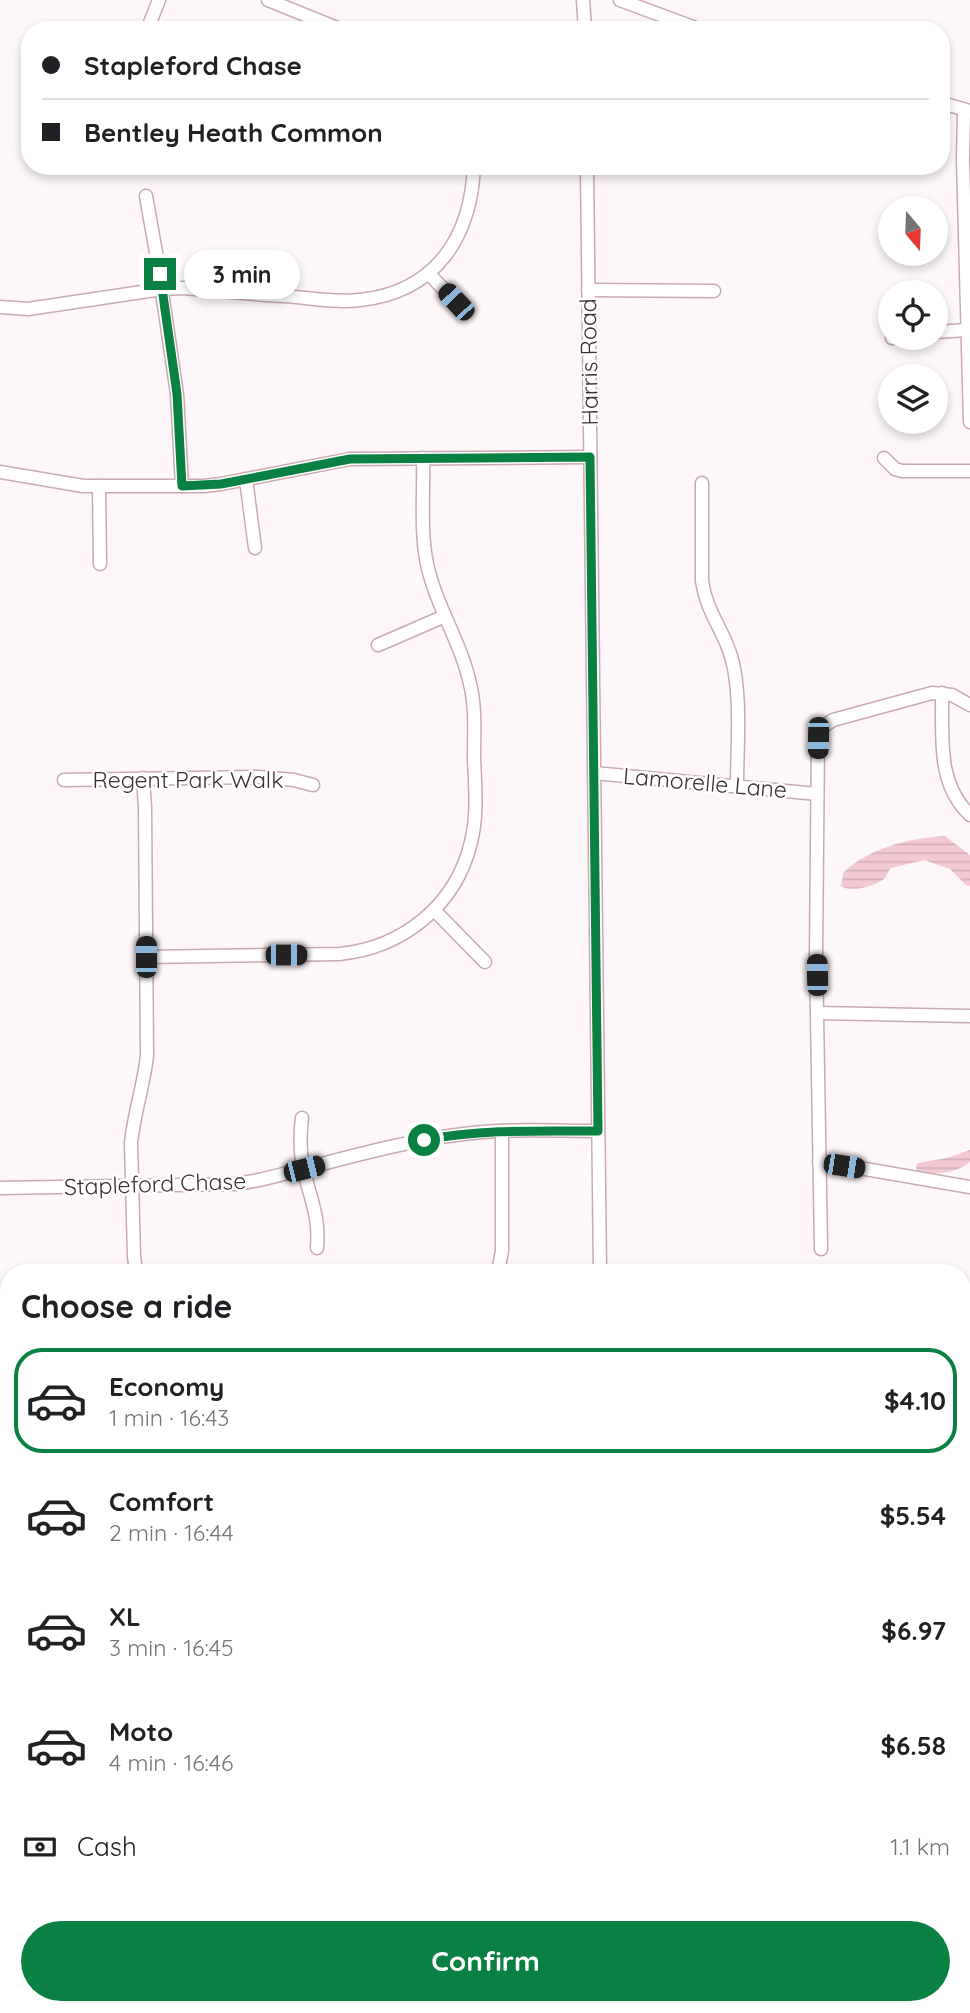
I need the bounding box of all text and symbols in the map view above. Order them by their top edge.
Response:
text: Stapleford Chase [84,49,302,82]
text: Bentley Heath Common [84,116,383,149]
north arrow [878,196,948,266]
map controls [878,196,948,434]
callout: 3 min [184,250,300,298]
route end [144,258,176,290]
text: 3 min [212,260,272,289]
car [434,279,479,325]
button: locate [878,280,948,350]
street label: Harris Road [573,298,604,426]
button: layers [878,364,948,434]
car [808,717,829,759]
street label: Lamorelle Lane [622,761,788,804]
street label: Regent Park Walk [93,765,283,794]
car [136,936,157,978]
car [266,945,308,966]
car [807,954,828,996]
route start [408,1124,440,1156]
car [822,1152,867,1180]
car [282,1154,327,1184]
street label: Stapleford Chase [63,1166,247,1201]
text: Choose a ride [21,1286,233,1326]
icon: car [25,1369,88,1432]
text: Economy [109,1370,224,1403]
text: $4.10 [884,1384,946,1417]
text: 1 min · 16:43 [109,1403,229,1432]
icon: car [25,1484,88,1547]
text: Comfort [109,1485,214,1518]
text: $5.54 [880,1499,946,1532]
text: 2 min · 16:44 [109,1518,234,1547]
icon: car [25,1599,88,1662]
text: XL [109,1600,141,1633]
text: $6.97 [881,1614,946,1647]
text: 3 min · 16:45 [109,1633,234,1662]
icon: car [25,1714,88,1777]
text: Moto [109,1715,173,1748]
text: $6.58 [880,1729,946,1762]
text: 4 min · 16:46 [109,1748,233,1777]
icon: cash [21,1828,59,1866]
text: Cash [77,1830,137,1863]
text: 1.1 km [890,1832,950,1861]
button: Confirm [21,1921,950,2001]

